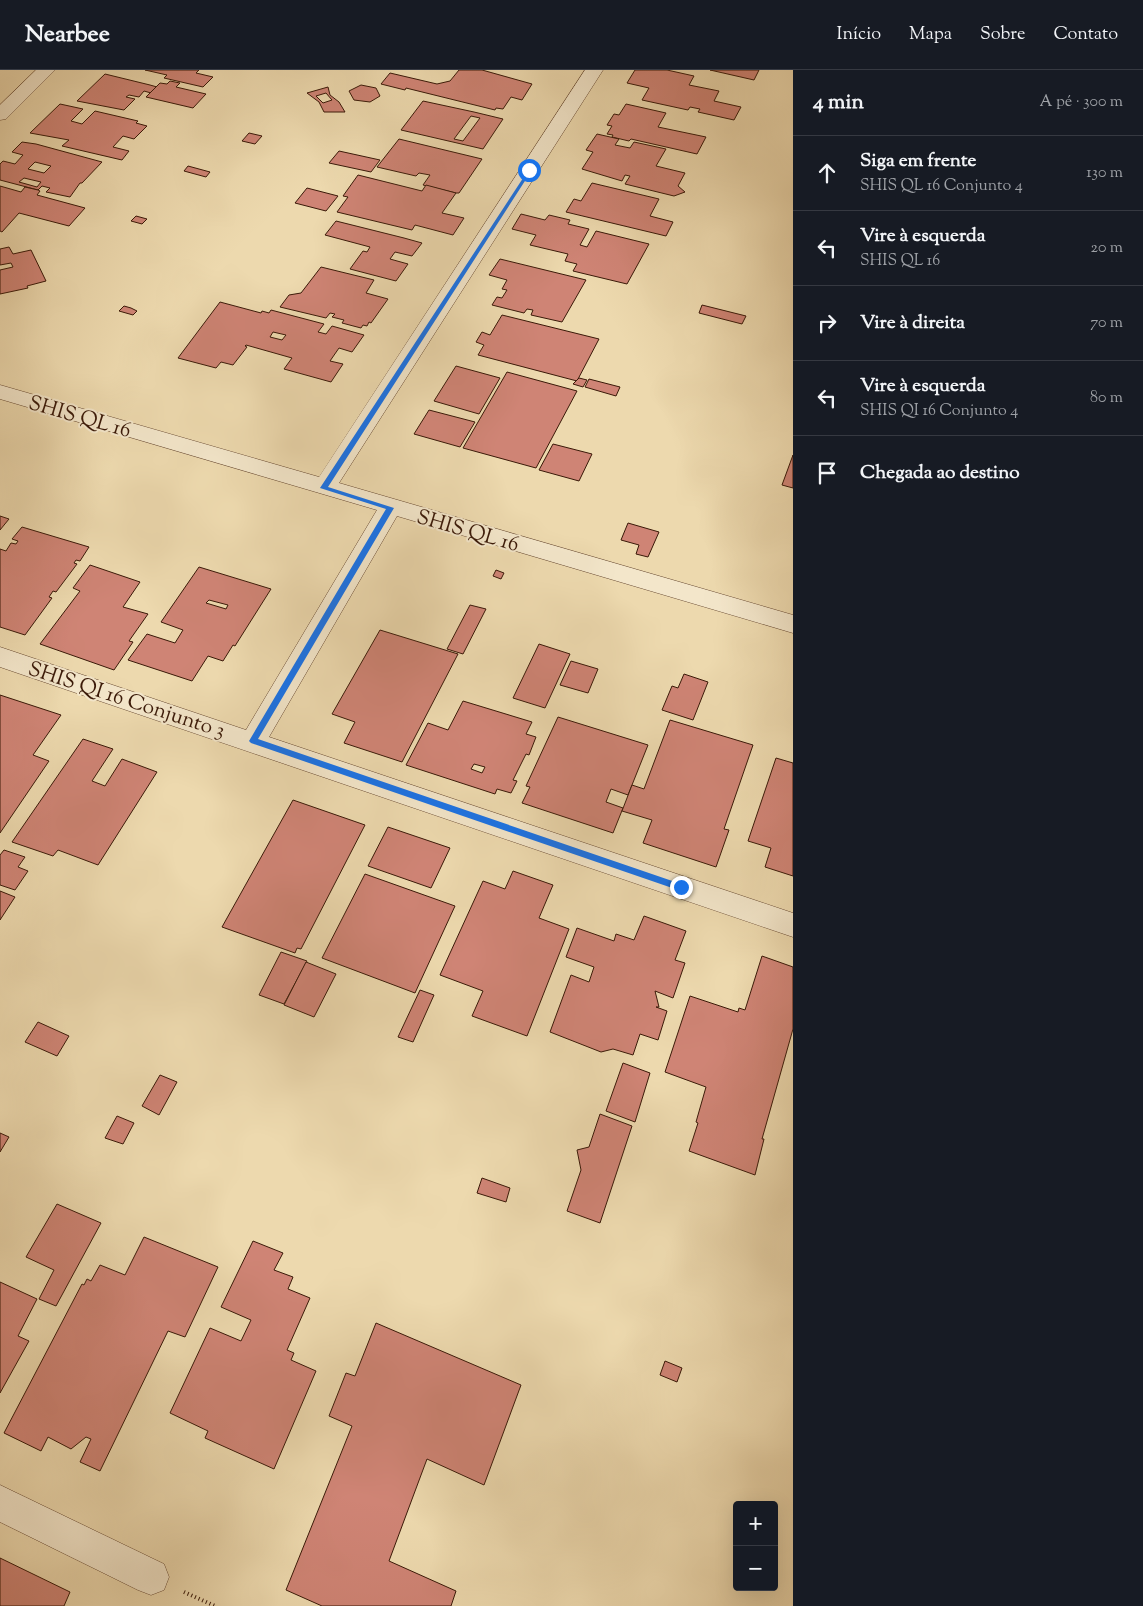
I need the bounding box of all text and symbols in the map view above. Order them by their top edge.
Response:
text: Nearbee [25,18,110,52]
text: Início [836,22,881,48]
text: Mapa [909,22,952,48]
text: Sobre [980,22,1025,48]
text: Contato [1053,22,1118,48]
text: 4 min [813,88,864,118]
text: A pé · 300 m [1040,91,1123,114]
text: Siga em frente [860,148,976,175]
route start [518,159,541,182]
icon: ahead [813,159,841,187]
text: 130 m [1086,162,1123,185]
text: SHIS QL 16 Conjunto 4 [860,175,1023,198]
text: Vire à esquerda [860,223,986,250]
icon: left [813,234,841,262]
text: 20 m [1090,237,1123,260]
text: SHIS QL 16 [860,250,940,273]
icon: right [813,309,841,337]
text: Vire à direita [860,310,965,337]
text: 70 m [1090,312,1123,335]
text: Vire à esquerda [860,373,986,400]
icon: left [813,384,841,412]
text: 80 m [1090,387,1123,410]
street label: SHIS QL 16 [25,389,134,447]
text: SHIS QI 16 Conjunto 4 [860,400,1018,423]
icon: arrive [813,459,841,487]
text: Chegada ao destino [860,460,1020,487]
street label: SHIS QL 16 [413,503,522,561]
street label: SHIS QI 16 Conjunto 3 [24,655,229,747]
route end [670,876,693,899]
map controls [733,1501,778,1591]
button: + [733,1501,778,1546]
button: − [733,1546,778,1591]

